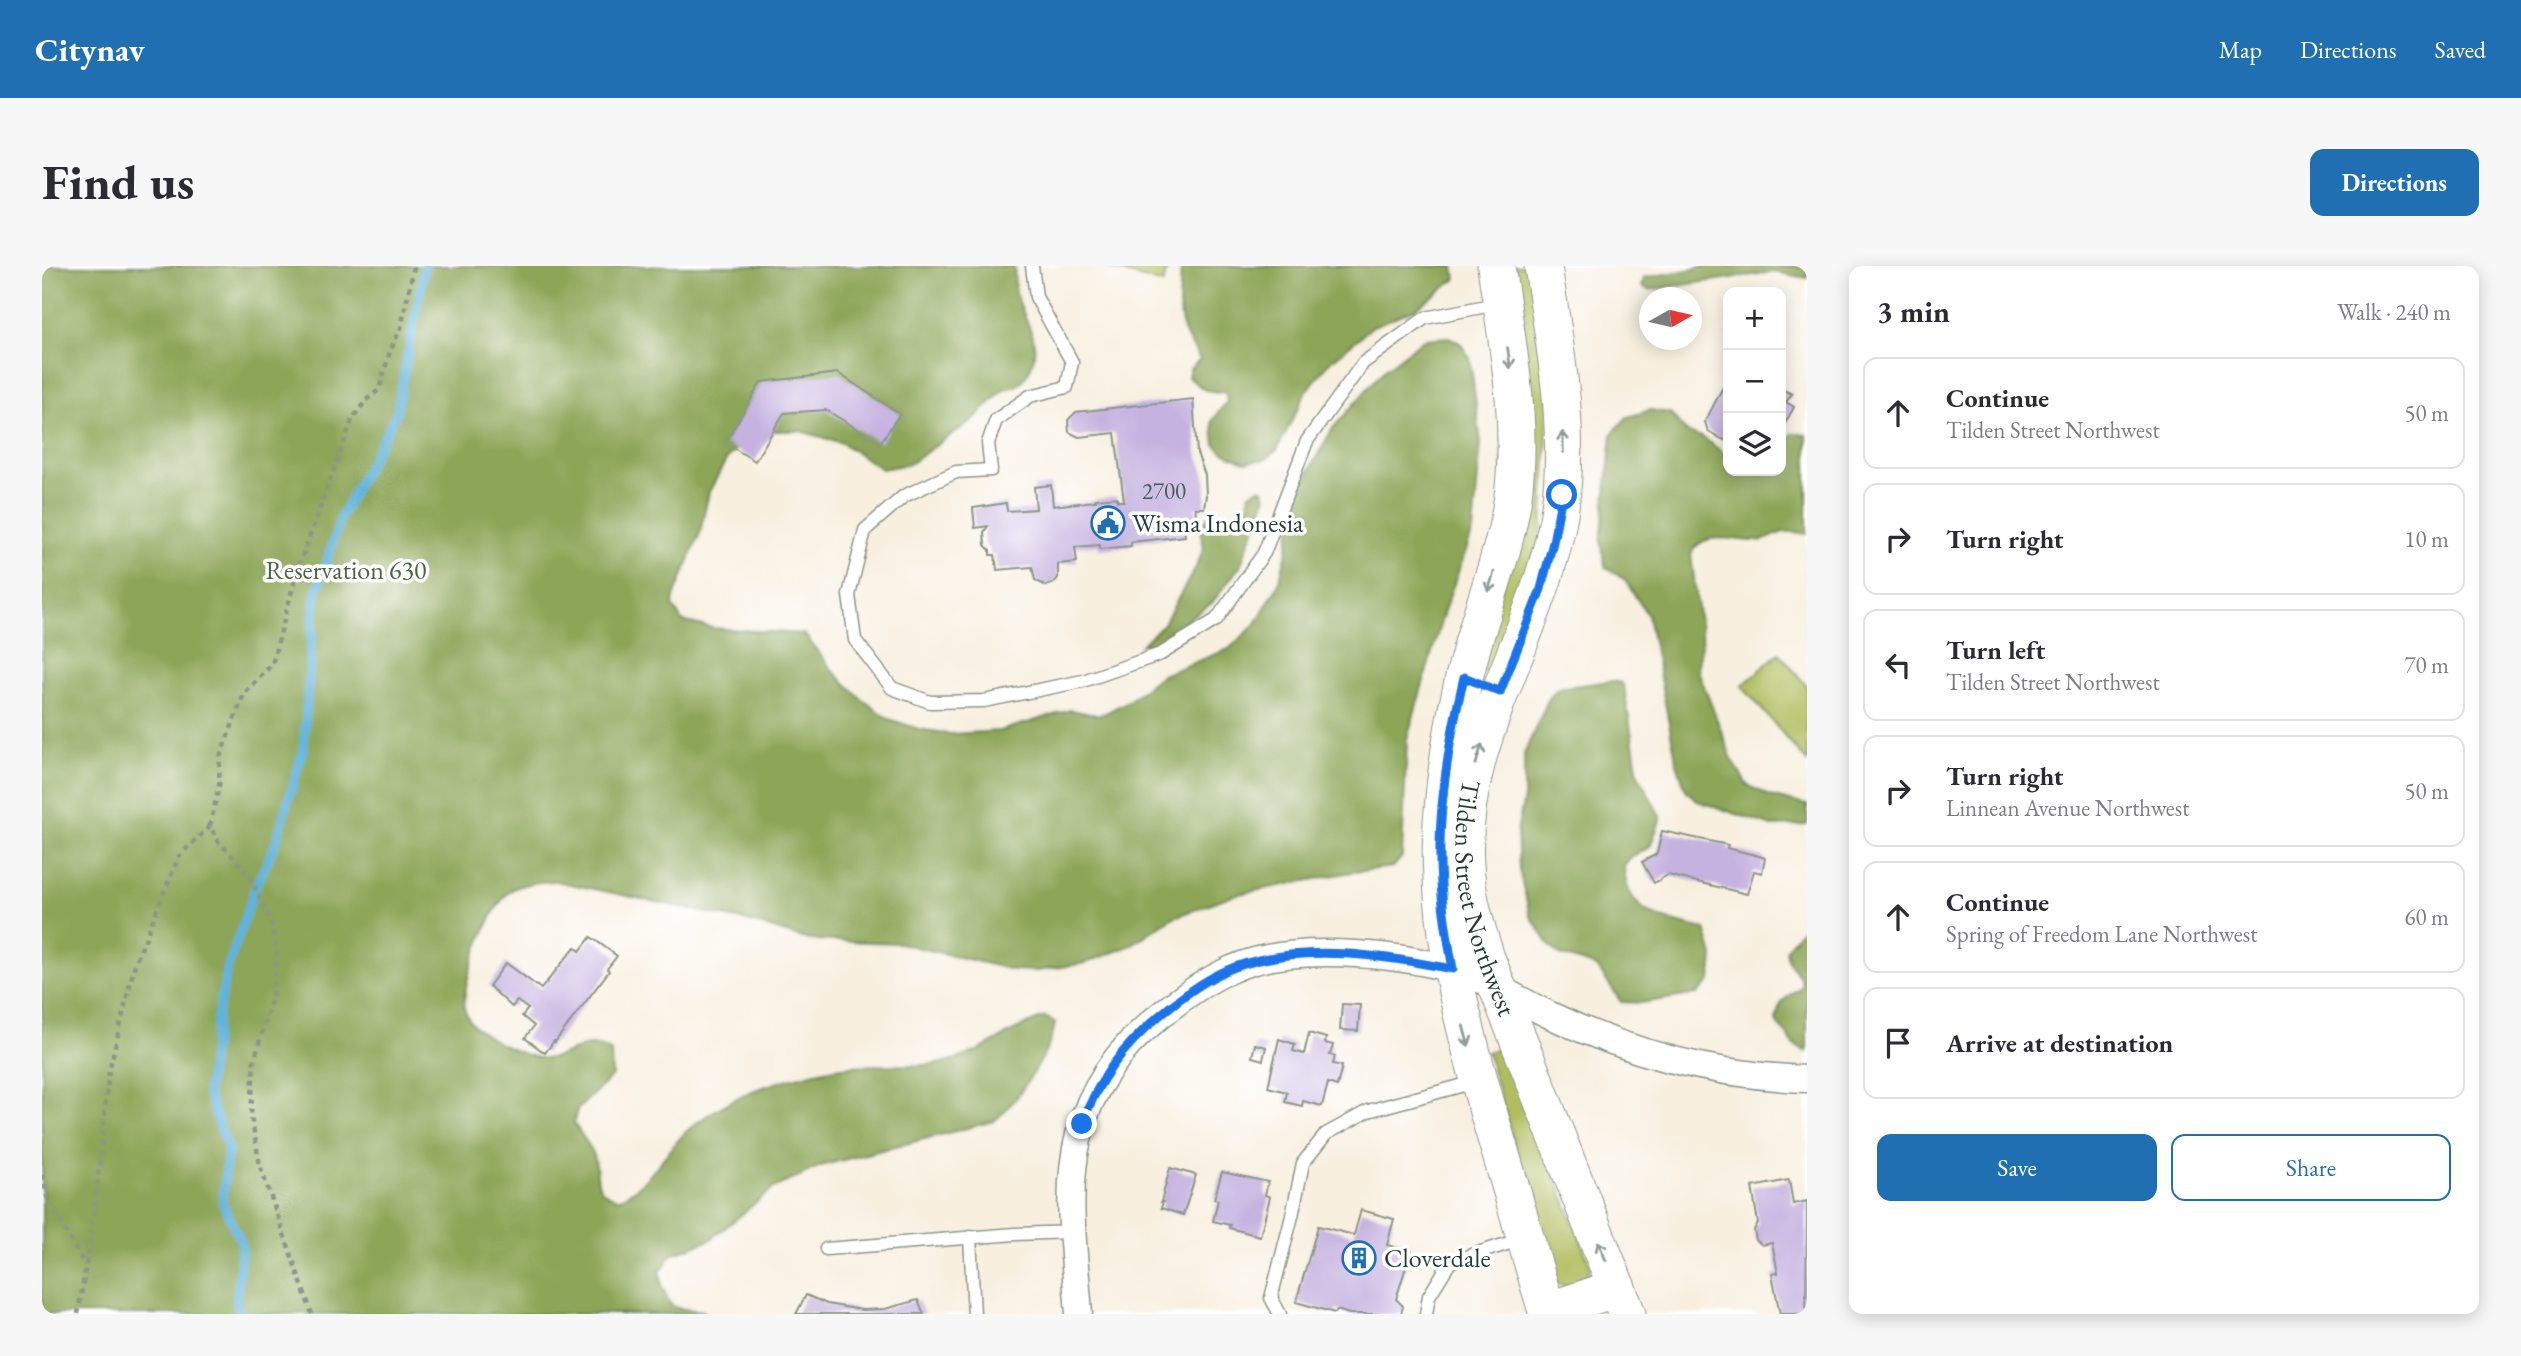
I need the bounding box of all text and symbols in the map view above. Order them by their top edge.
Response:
text: Citynav [35,28,145,71]
text: Map [2219,34,2262,65]
text: Directions [2300,34,2397,65]
text: Saved [2435,34,2486,65]
button: Directions [2310,149,2479,216]
text: Find us [42,150,194,214]
north arrow [1639,287,1702,350]
map controls [1723,287,1786,476]
button: + [1723,287,1786,350]
text: 3 min [1877,292,1950,331]
text: Walk · 240 m [2337,297,2451,327]
one-way arrow [1502,346,1515,369]
button: − [1723,350,1786,413]
text: Continue [1946,381,2049,415]
icon: ahead [1879,394,1917,432]
text: 50 m [2404,398,2449,428]
button: layers [1723,413,1786,476]
text: Tilden Street Northwest [1946,415,2160,445]
one-way arrow [1556,431,1570,454]
house number: 2700 [1142,476,1186,506]
route start [1546,479,1577,510]
public building icon: Wisma Indonesia [1089,504,1127,542]
place label: Wisma Indonesia [1132,506,1304,540]
icon: right [1879,520,1917,558]
text: Turn right [1946,522,2064,556]
text: 10 m [2404,524,2449,554]
park label: Reservation 630 [265,553,427,587]
one-way arrow [1484,571,1497,593]
text: Turn left [1946,633,2045,667]
icon: left [1879,646,1917,684]
text: 70 m [2404,650,2449,680]
text: Tilden Street Northwest [1946,667,2160,697]
one-way arrow [1473,743,1486,765]
text: Turn right [1946,759,2064,793]
icon: right [1879,772,1917,810]
text: 50 m [2404,776,2449,806]
street label: Tilden Street Northwest [1447,777,1524,1021]
text: Linnean Avenue Northwest [1946,793,2189,823]
text: Continue [1946,885,2049,919]
icon: ahead [1879,898,1917,936]
text: 60 m [2404,902,2449,932]
text: Spring of Freedom Lane Northwest [1946,919,2257,949]
one-way arrow [1460,1024,1473,1047]
icon: arrive [1879,1024,1917,1062]
text: Arrive at destination [1946,1026,2173,1060]
route end [1066,1108,1097,1139]
button: Save [1877,1134,2157,1201]
button: Share [2171,1134,2451,1201]
building icon: Cloverdale [1340,1239,1378,1277]
one-way arrow [1594,1240,1607,1262]
place label: Cloverdale [1384,1241,1491,1275]

